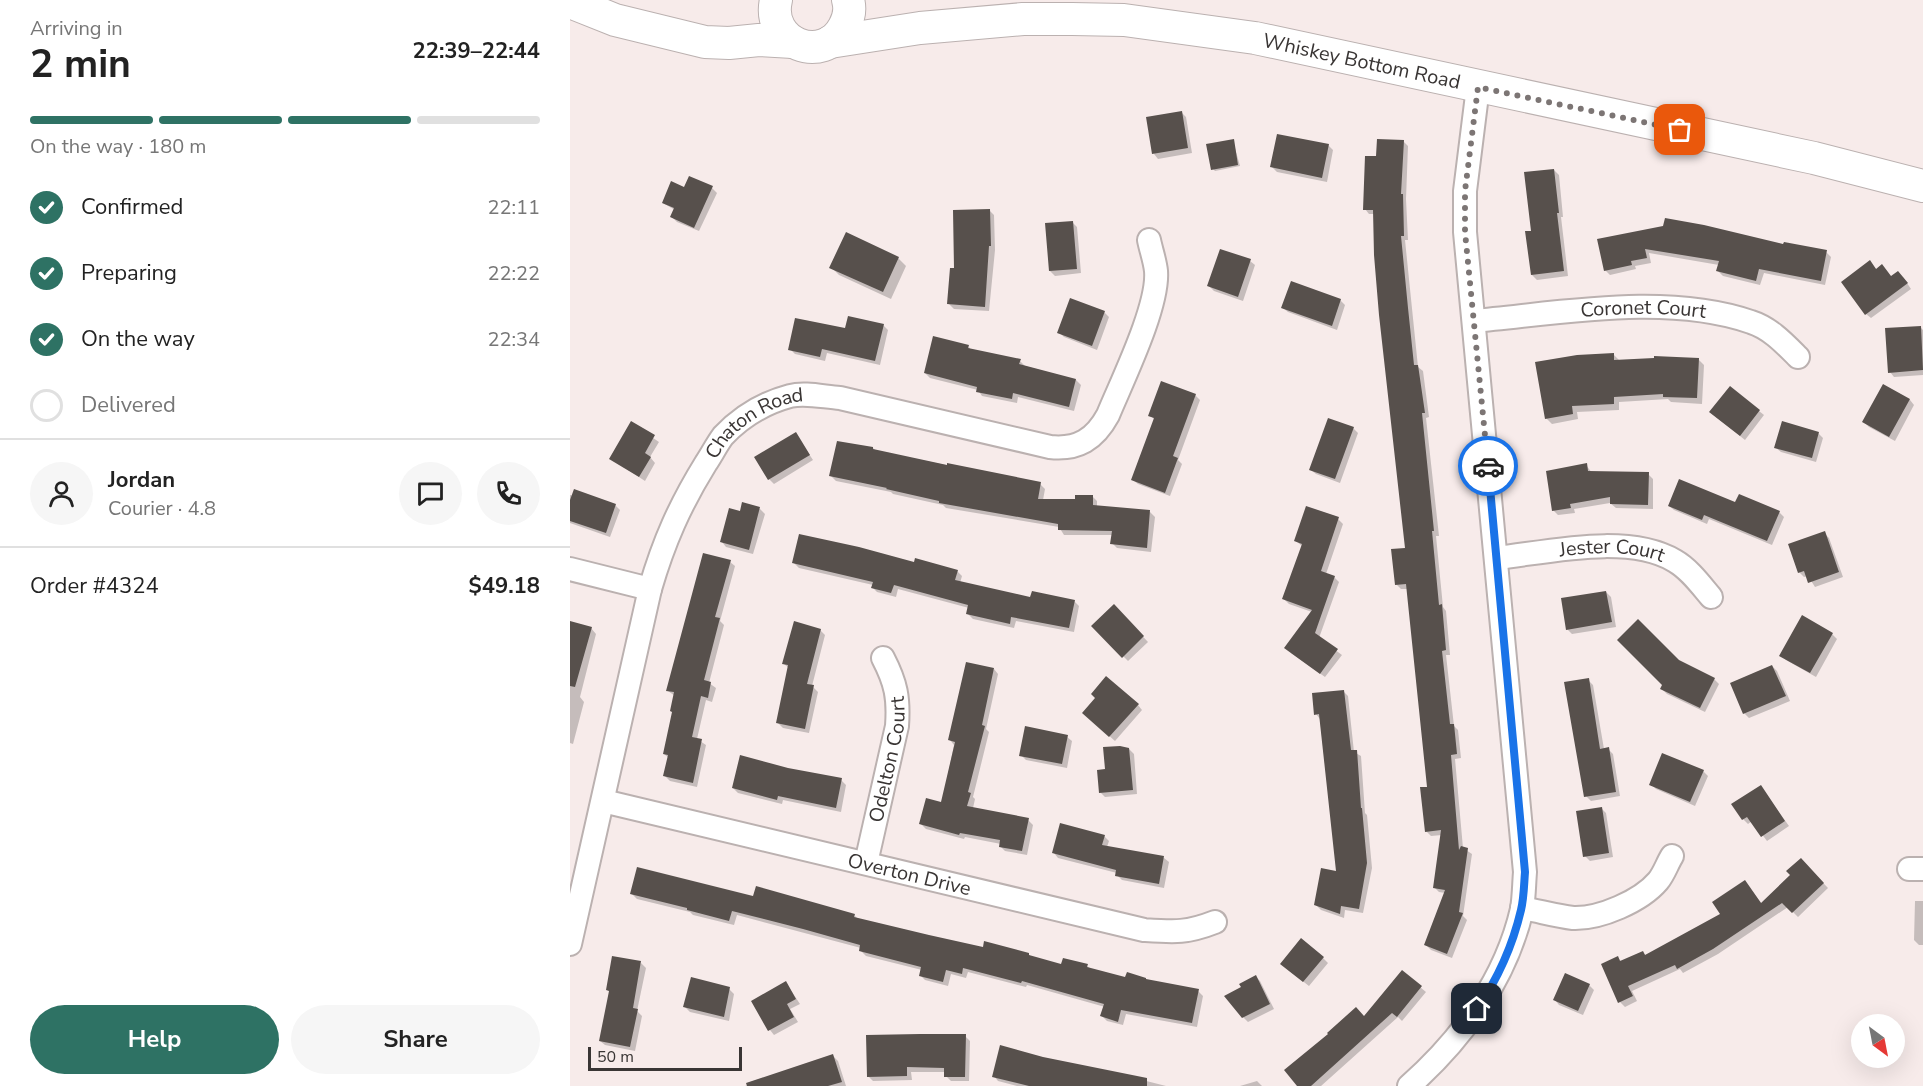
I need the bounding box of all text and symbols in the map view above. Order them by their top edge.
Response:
text: Arriving in [30,15,123,42]
street label: Whiskey Bottom Road [1260,27,1463,96]
text: 22:39–22:44 [412,36,540,66]
text: 2 min [30,38,131,91]
pin [1654,104,1705,155]
icon: bag [1663,113,1696,146]
text: On the way · 180 m [30,133,206,160]
icon: check [30,191,63,224]
text: Confirmed [81,192,183,222]
text: 22:11 [487,194,540,221]
icon: check [30,257,63,290]
text: Preparing [81,258,177,288]
text: 22:22 [487,260,540,287]
street label: Coronet Court [1579,294,1709,325]
icon: check [30,323,63,356]
text: On the way [81,324,195,354]
text: 22:34 [487,326,540,353]
street label: Chaton Road [699,381,804,464]
text: Delivered [81,390,176,420]
courier [1458,436,1518,496]
icon: car [1472,450,1505,483]
button: person [30,462,93,525]
button: chat [399,462,462,525]
button: phone [477,462,540,525]
text: Jordan [108,465,175,495]
text: Courier · 4.8 [108,495,216,522]
street label: Jester Court [1557,533,1670,569]
text: Order #4324 [30,571,159,601]
text: $49.18 [469,571,540,601]
street label: Odelton Court [863,694,912,825]
street label: Overton Drive [845,847,974,902]
pin [1451,983,1502,1034]
icon: home [1460,992,1493,1025]
button: Help [30,1005,279,1074]
button: Share [291,1005,540,1074]
north arrow [1851,1014,1905,1068]
map controls [1851,1014,1905,1068]
scale bar [588,1044,742,1072]
text: 50 m [597,1046,634,1068]

